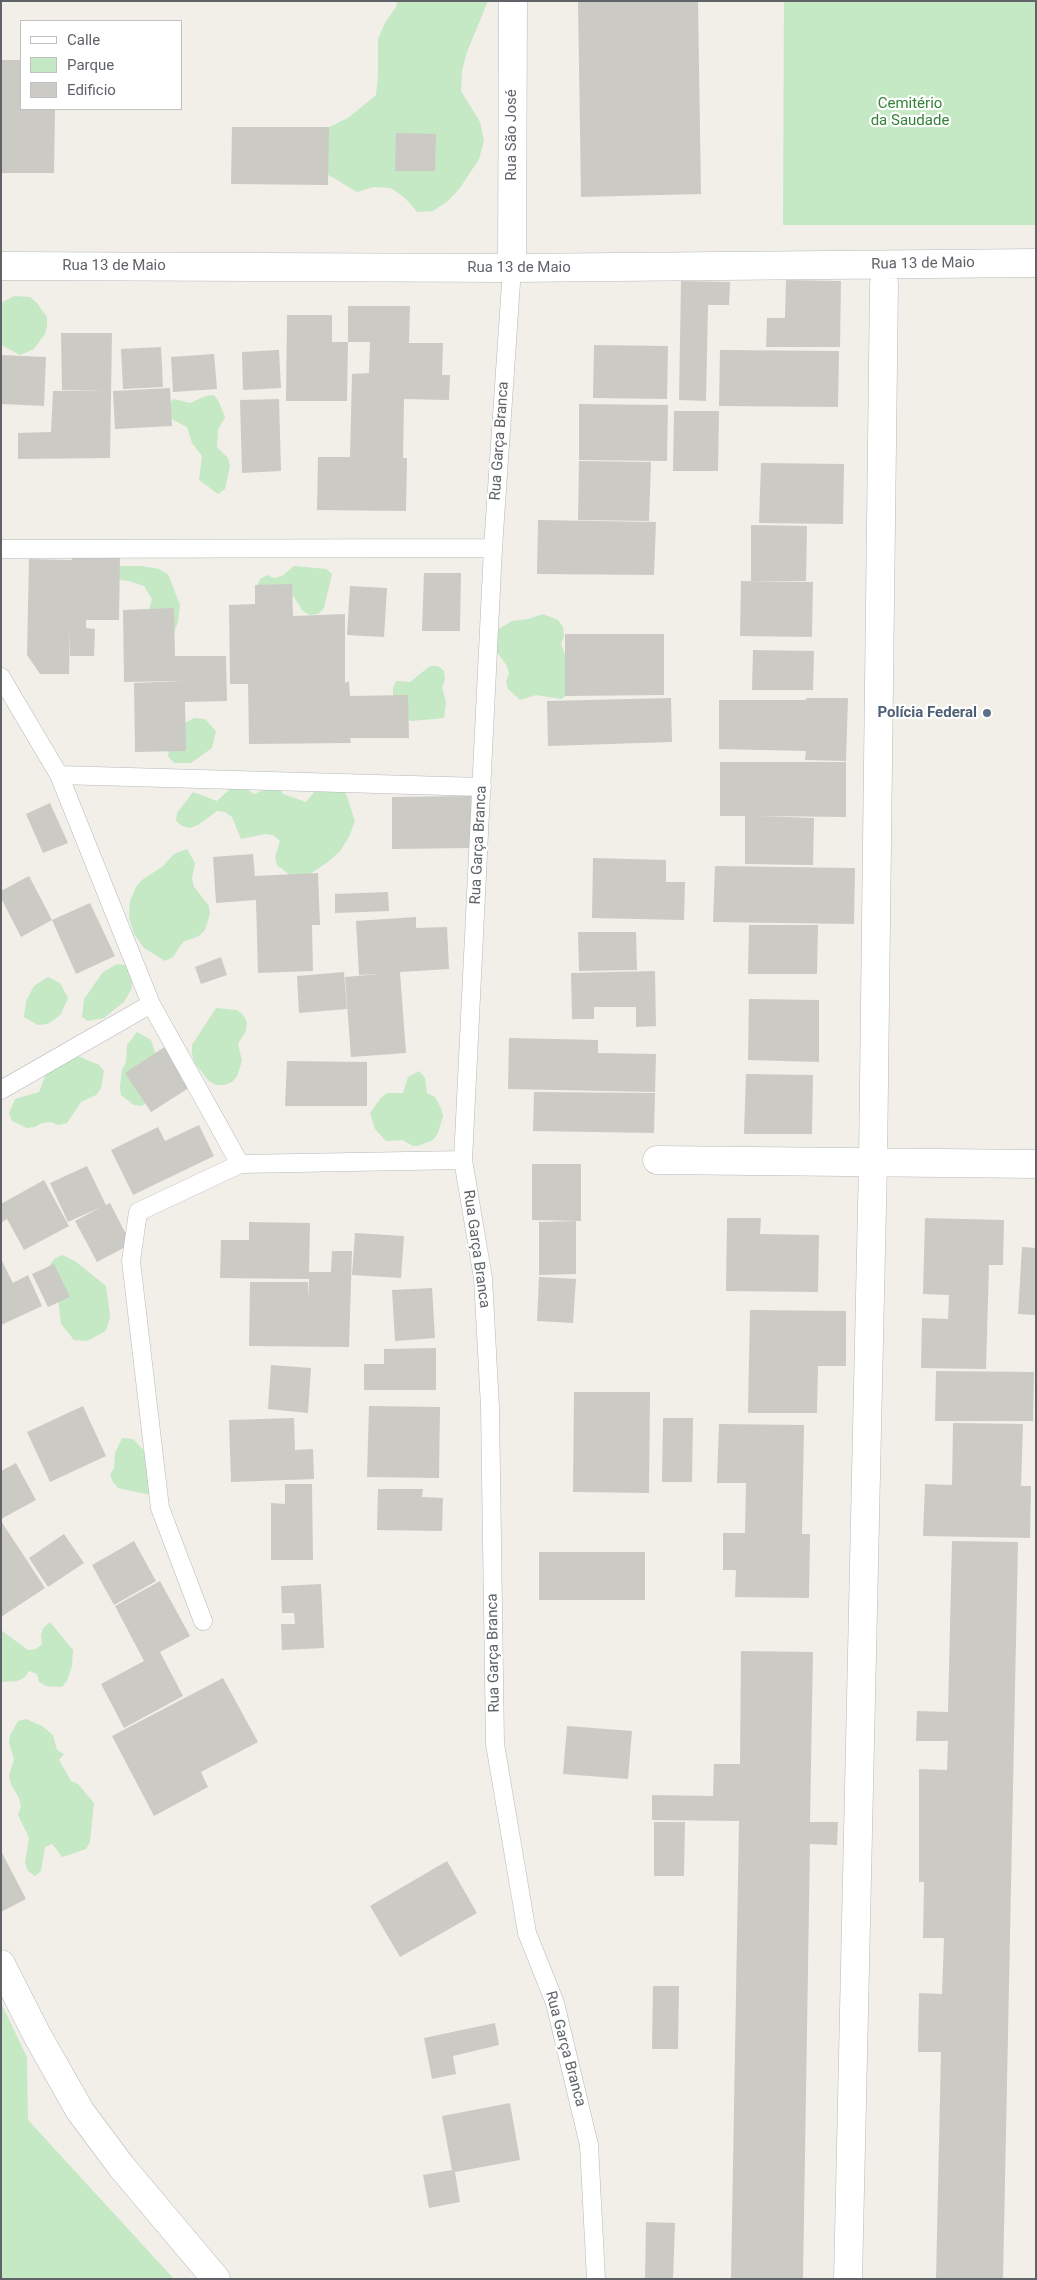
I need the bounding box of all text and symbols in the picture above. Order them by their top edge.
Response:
legend [20,20,182,110]
text: Calle [67,31,100,49]
text: Parque [67,56,114,74]
text: Edificio [67,81,116,99]
street label: Rua São José [503,89,521,181]
park label: Cemitério da Saudade [871,95,949,130]
street label: Rua 13 de Maio [871,254,975,274]
street label: Rua 13 de Maio [62,257,166,275]
street label: Rua 13 de Maio [467,259,571,277]
street label: Rua Garça Branca [487,381,513,501]
place label: Polícia Federal [877,704,977,722]
marker: Polícia Federal [981,707,993,719]
street label: Rua Garça Branca [467,785,491,905]
street label: Rua Garça Branca [459,1189,493,1309]
street label: Rua Garça Branca [484,1593,504,1713]
street label: Rua Garça Branca [541,1989,589,2109]

